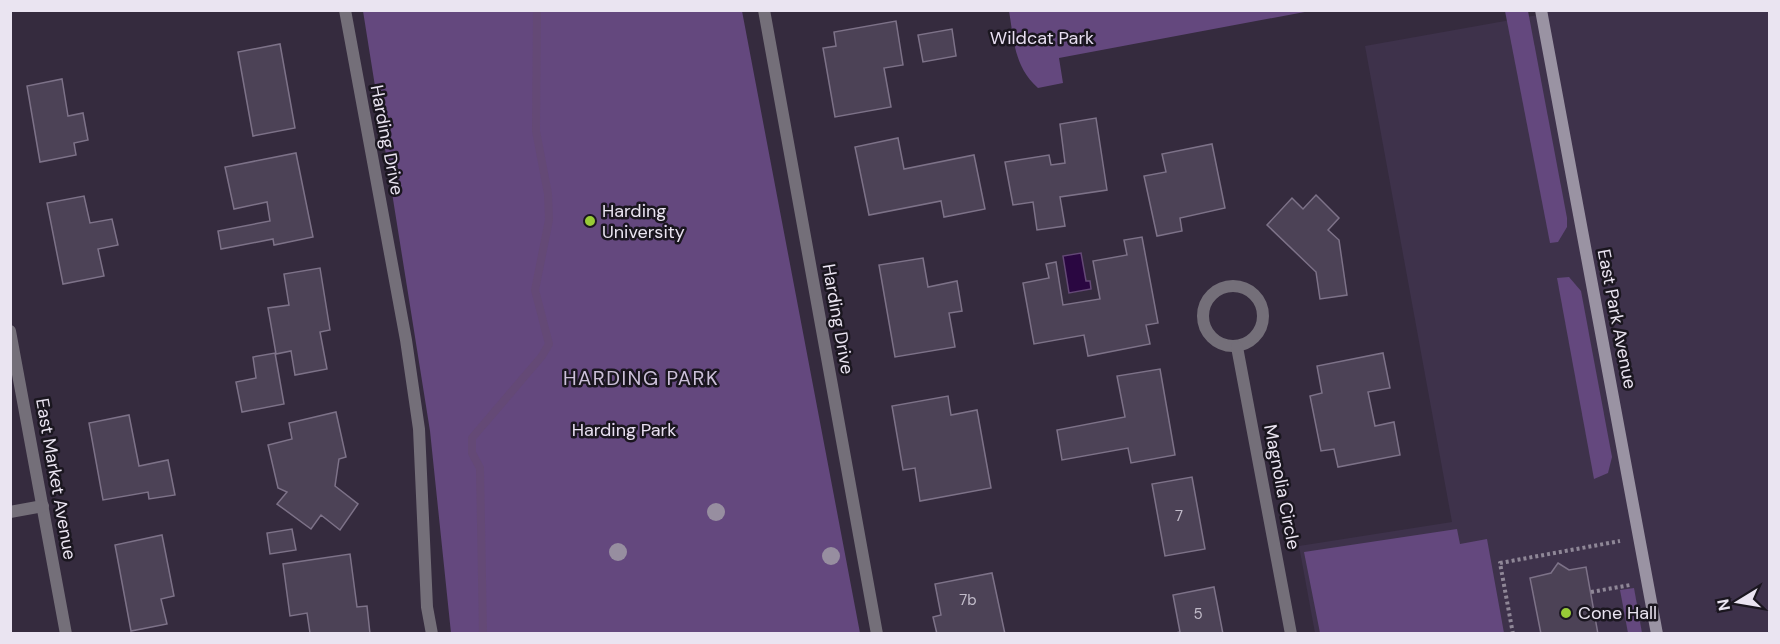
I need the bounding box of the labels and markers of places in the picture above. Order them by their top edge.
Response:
place label: Harding University [602,199,685,244]
marker: Harding University [583,214,597,228]
place label: Cone Hall [1578,601,1657,625]
marker: Cone Hall [1559,606,1573,620]

